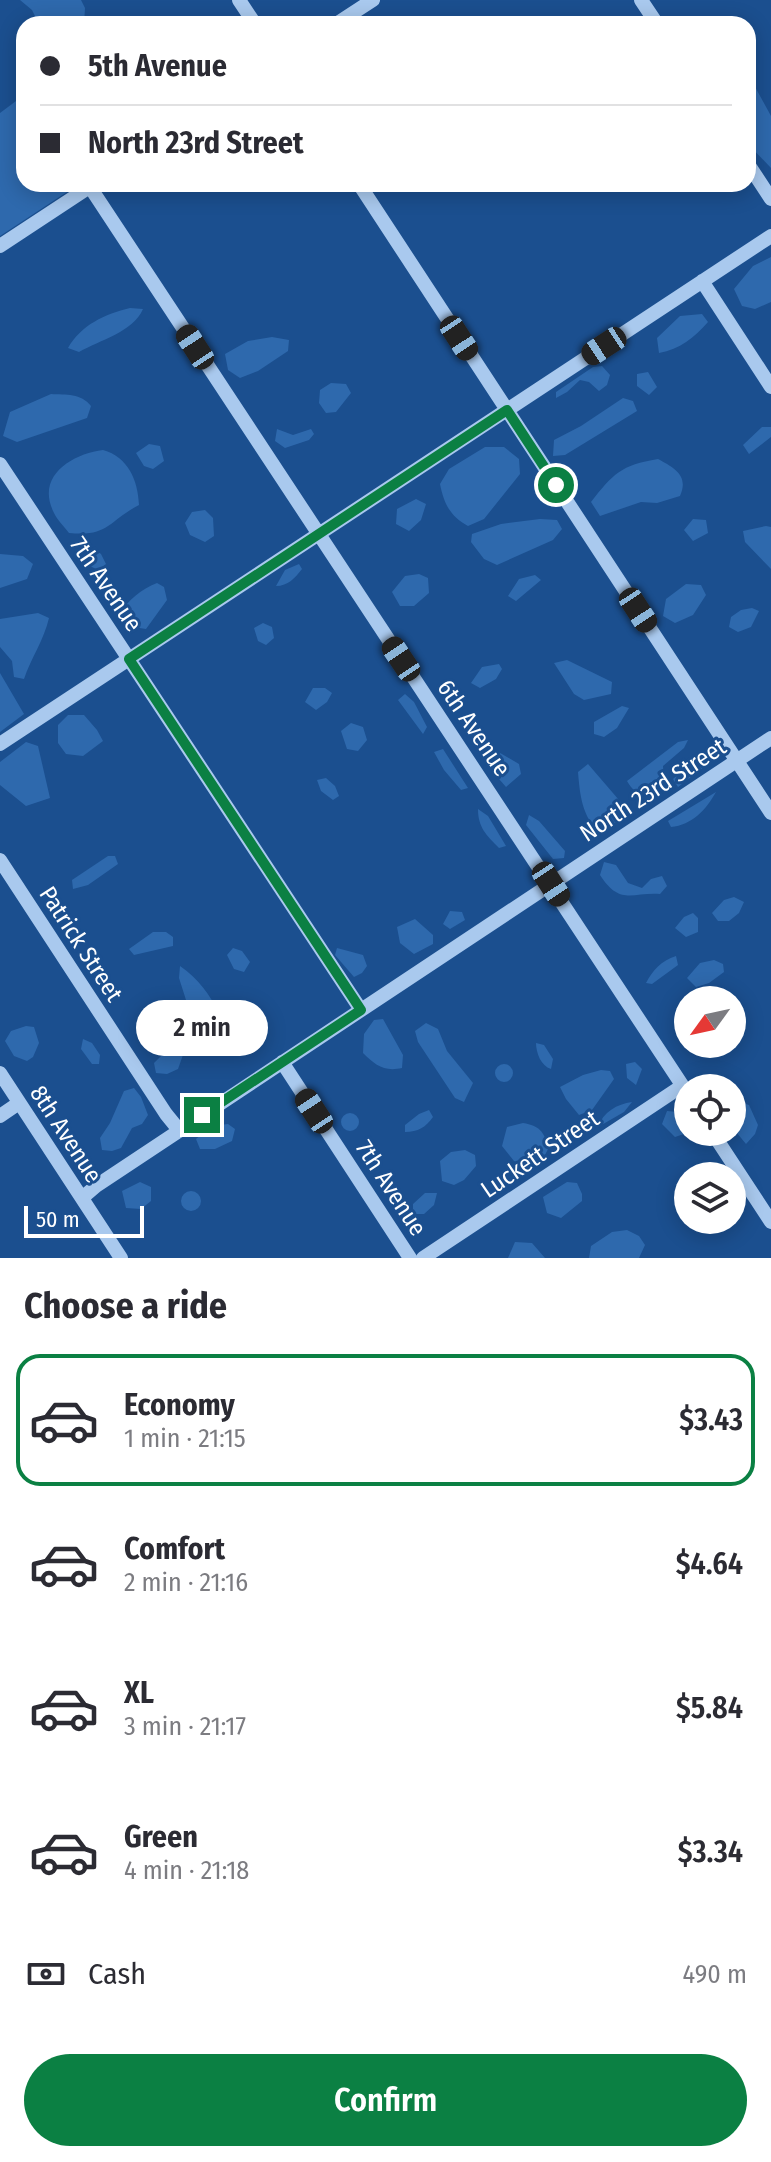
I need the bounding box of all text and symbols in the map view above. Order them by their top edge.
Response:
text: 5th Avenue [88,48,227,84]
text: North 23rd Street [88,125,304,161]
car [436,311,482,365]
car [172,320,218,374]
car [577,323,631,369]
route start [538,467,574,503]
street label: 7th Avenue [64,531,148,637]
car [615,583,661,637]
car [378,632,424,686]
street label: 6th Avenue [432,675,516,781]
street label: North 23rd Street [575,732,731,848]
car [528,857,574,911]
street label: Patrick Street [33,881,129,1007]
north arrow [674,986,746,1058]
map controls [674,986,746,1234]
callout: 2 min [136,999,268,1055]
text: 2 min [173,1012,231,1043]
button: locate [674,1074,746,1146]
street label: 8th Avenue [24,1080,108,1188]
car [291,1084,337,1138]
route end [184,1097,220,1133]
street label: Luckett Street [476,1104,604,1204]
street label: 7th Avenue [350,1135,432,1241]
button: layers [674,1162,746,1234]
scale bar [24,1202,144,1238]
text: 50 m [36,1206,80,1233]
text: Choose a ride [24,1284,227,1328]
icon: car [28,1384,100,1456]
text: Economy [124,1387,235,1423]
text: $3.43 [679,1402,743,1438]
text: 1 min · 21:15 [124,1423,246,1454]
icon: car [28,1528,100,1600]
text: Comfort [124,1531,225,1567]
text: $4.64 [676,1546,743,1582]
text: 2 min · 21:16 [124,1567,248,1598]
icon: car [28,1672,100,1744]
text: XL [124,1675,154,1711]
text: $5.84 [676,1690,743,1726]
text: 3 min · 21:17 [124,1711,246,1742]
icon: car [28,1816,100,1888]
text: Green [124,1819,198,1855]
text: $3.34 [678,1834,743,1870]
text: 4 min · 21:18 [124,1855,249,1886]
icon: cash [24,1952,68,1996]
text: Cash [88,1956,146,1992]
text: 490 m [683,1959,747,1990]
button: Confirm [24,2054,747,2146]

